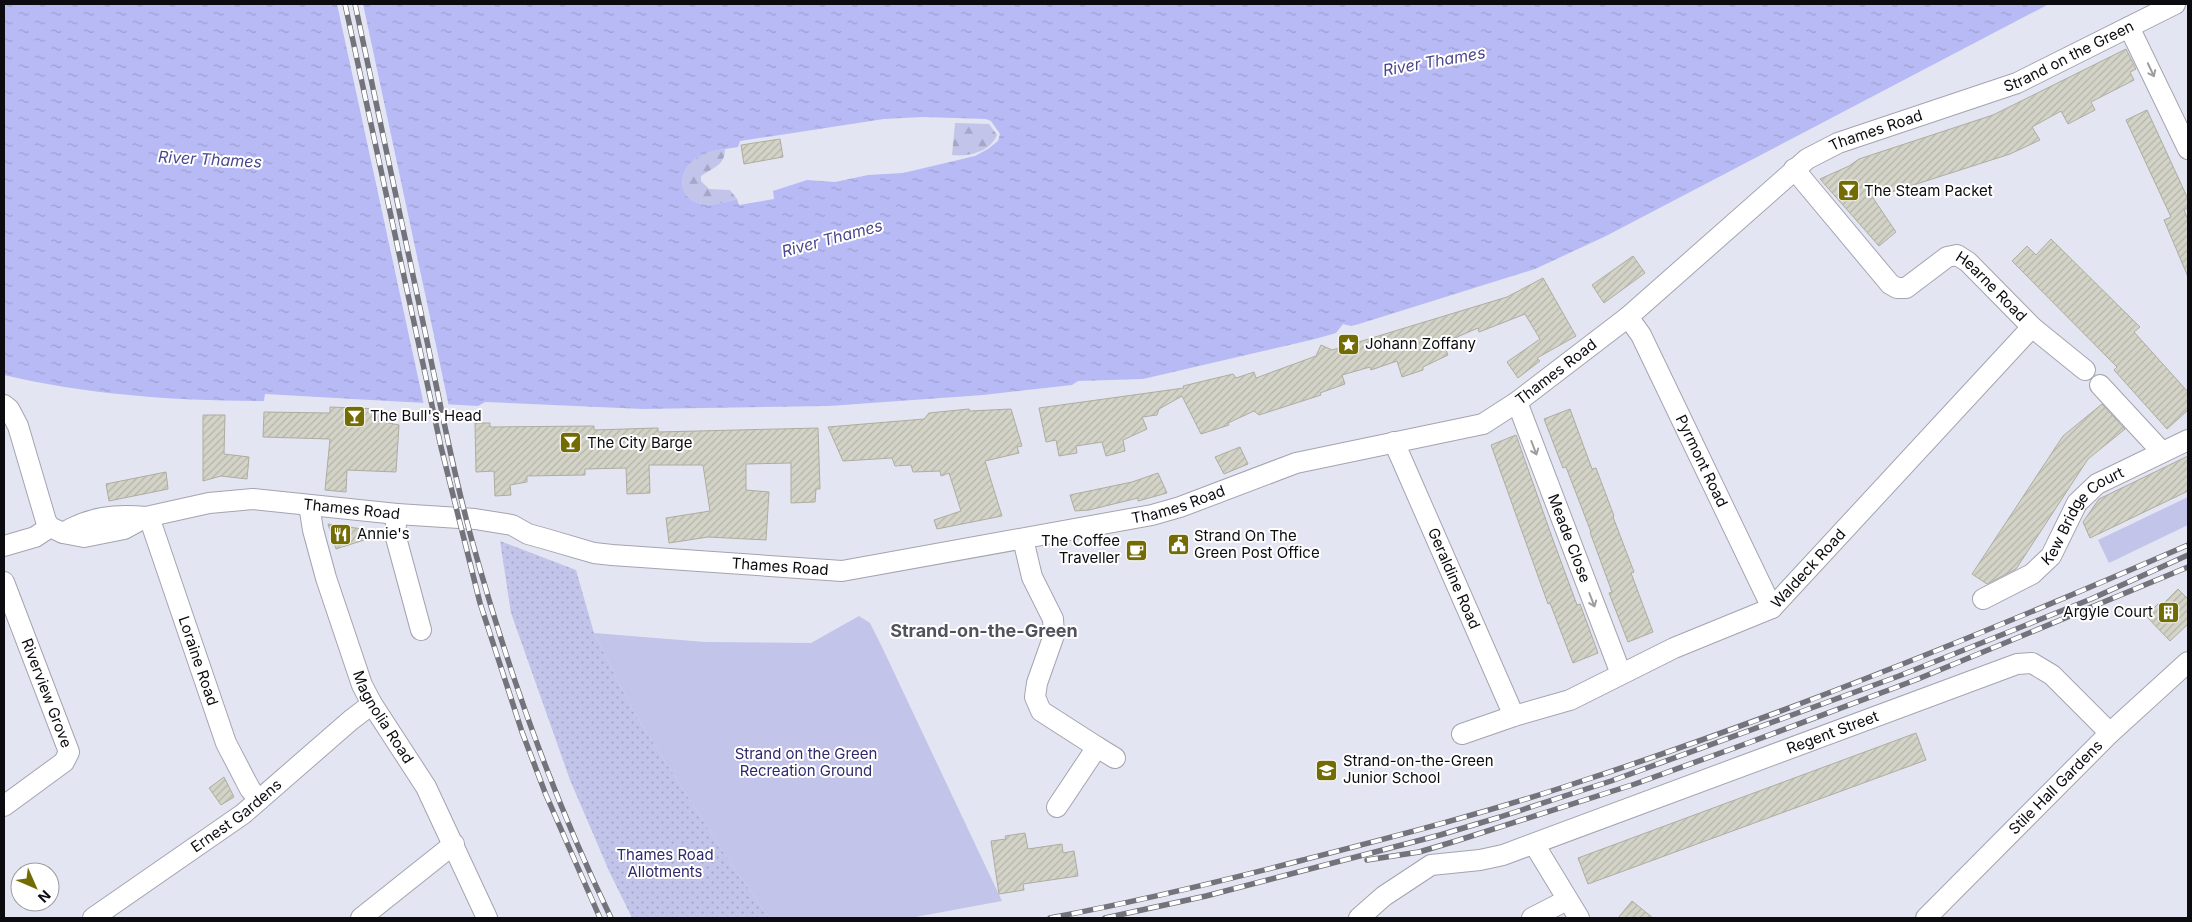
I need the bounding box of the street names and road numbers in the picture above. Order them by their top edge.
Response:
street label: Strand on the Green [2001,16,2137,96]
street label: Thames Road [1826,105,1925,155]
street label: Hearne Road [1952,247,2031,325]
street label: Thames Road [1511,335,1600,409]
street label: Pyrmont Road [1672,412,1732,510]
street label: Kew Bridge Court [2037,463,2127,569]
street label: Thames Road [1130,481,1228,528]
street label: Meade Close [1544,491,1595,585]
street label: Thames Road [302,494,401,523]
street label: Geraldine Road [1424,525,1485,632]
street label: Waldeck Road [1767,525,1849,612]
street label: Thames Road [731,553,829,579]
street label: Loraine Road [174,614,223,708]
street label: Riverview Grove [17,636,76,750]
street label: Magnolia Road [349,668,418,767]
street label: Regent Street [1784,706,1881,758]
street label: Stile Hall Gardens [2004,736,2107,838]
street label: Ernest Gardens [187,775,285,856]

